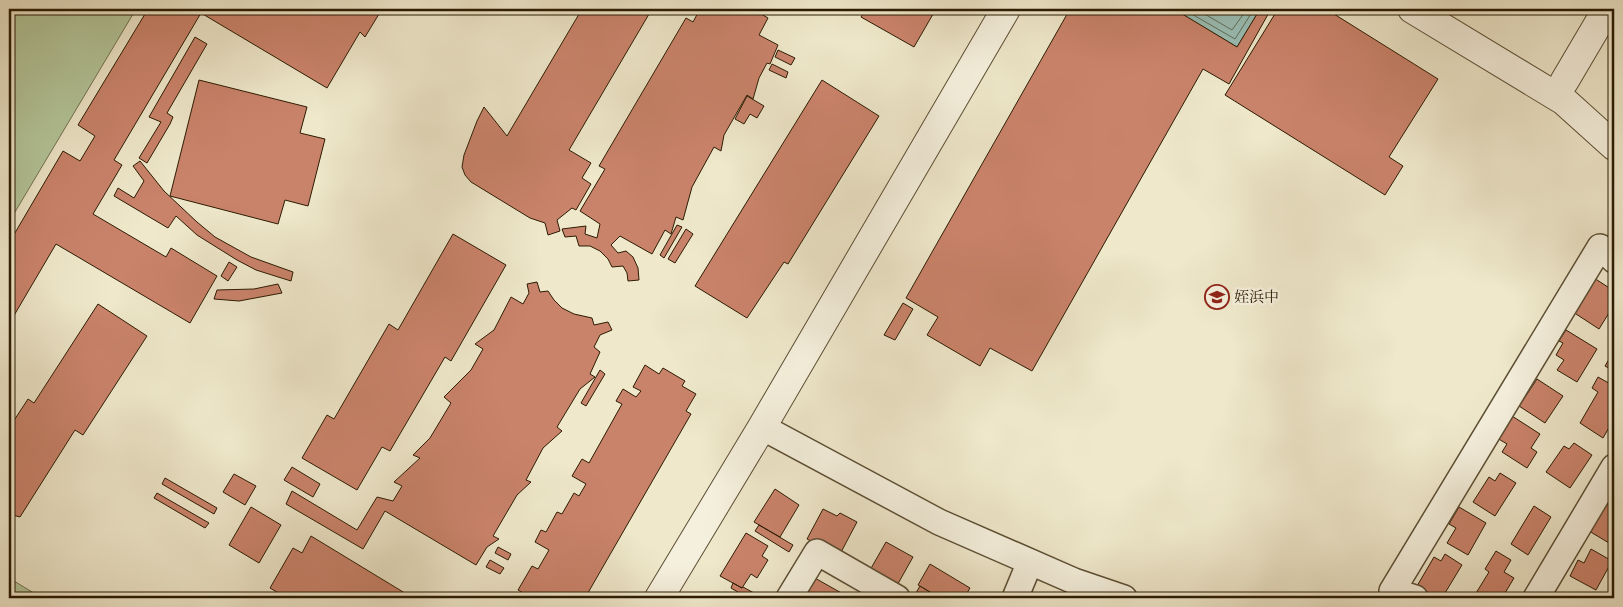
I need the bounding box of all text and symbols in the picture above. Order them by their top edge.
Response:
school or university icon: 姪浜中 [1204,284,1230,310]
place label: 姪浜中 [1234,288,1279,307]

